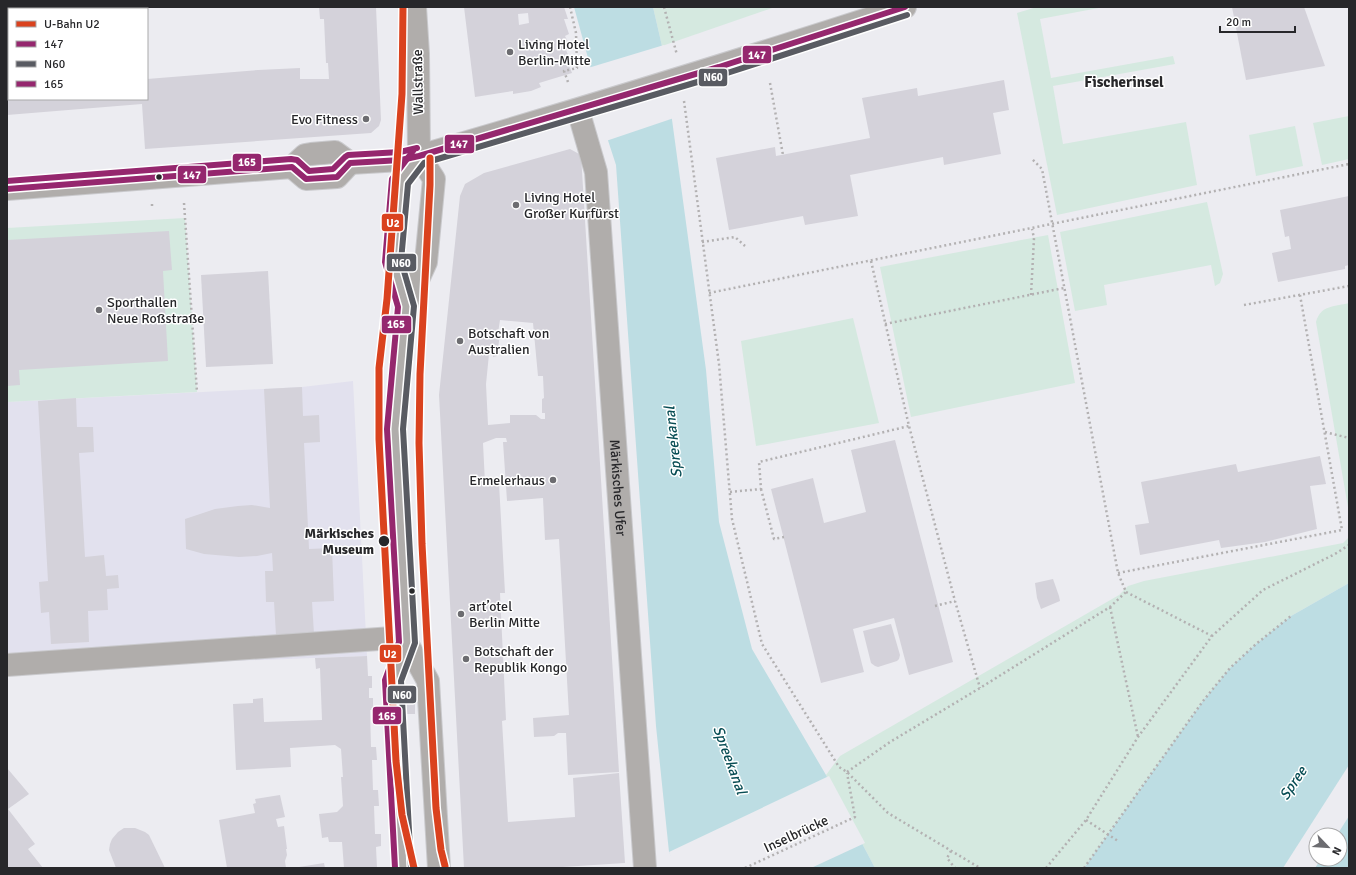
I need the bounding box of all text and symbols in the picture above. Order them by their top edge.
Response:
legend [8,8,148,100]
scale bar [1220,8,1295,34]
text: 20 m [1226,15,1251,30]
text: U-Bahn U2 [44,17,100,32]
place label: Living Hotel Berlin-Mitte [518,36,591,69]
text: 147 [44,37,63,52]
line badge: 147 [742,45,772,64]
marker: Living Hotel Berlin-Mitte [505,47,515,57]
street label: Wallstraße [409,49,427,115]
text: 147 [748,49,766,62]
text: N60 [44,57,65,72]
line badge: N60 [698,68,728,87]
text: N60 [703,71,723,84]
district label: Fischerinsel [1084,73,1164,91]
text: 165 [44,77,63,92]
place label: Evo Fitness [291,111,358,128]
marker: Evo Fitness [361,114,371,124]
line badge: 147 [444,134,475,154]
text: 147 [450,138,468,151]
line badge: 165 [232,153,262,172]
text: 165 [238,156,256,169]
line badge: 147 [177,165,207,184]
text: 147 [183,169,201,182]
unlabelled marker [154,172,164,182]
place label: Living Hotel Großer Kurfürst [524,189,619,222]
marker: Living Hotel Großer Kurfürst [511,200,521,210]
line badge: U2 [381,213,404,232]
text: U2 [386,217,400,230]
line badge: N60 [386,253,417,272]
text: N60 [391,257,411,270]
place label: Sporthallen Neue Roßstraße [107,294,204,327]
marker: Sporthallen Neue Roßstraße [94,305,104,315]
line badge: 165 [381,315,412,334]
text: 165 [387,318,405,331]
place label: Botschaft von Australien [468,325,549,358]
marker: Botschaft von Australien [455,336,465,346]
water label: Spreekanal [660,404,686,479]
street label: Märkisches Ufer [606,439,630,537]
place label: Ermelerhaus [469,472,545,489]
marker: Ermelerhaus [548,475,558,485]
place label: Märkisches Museum [305,525,374,558]
marker: Märkisches Museum [377,534,391,548]
unlabelled marker [407,586,417,596]
place label: art’otel Berlin Mitte [469,598,540,631]
marker: art’otel Berlin Mitte [456,609,466,619]
place label: Botschaft der Republik Kongo [474,643,567,676]
line badge: U2 [379,644,402,663]
text: U2 [383,648,397,661]
marker: Botschaft der Republik Kongo [461,654,471,664]
line badge: N60 [387,685,417,704]
text: N60 [392,689,412,702]
line badge: 165 [372,706,402,725]
text: 165 [378,710,396,723]
water label: Spreekanal [709,723,751,798]
water label: Spree [1275,762,1312,803]
street label: Inselbrücke [761,812,831,856]
north arrow [1308,827,1348,867]
text: N [1329,845,1344,857]

